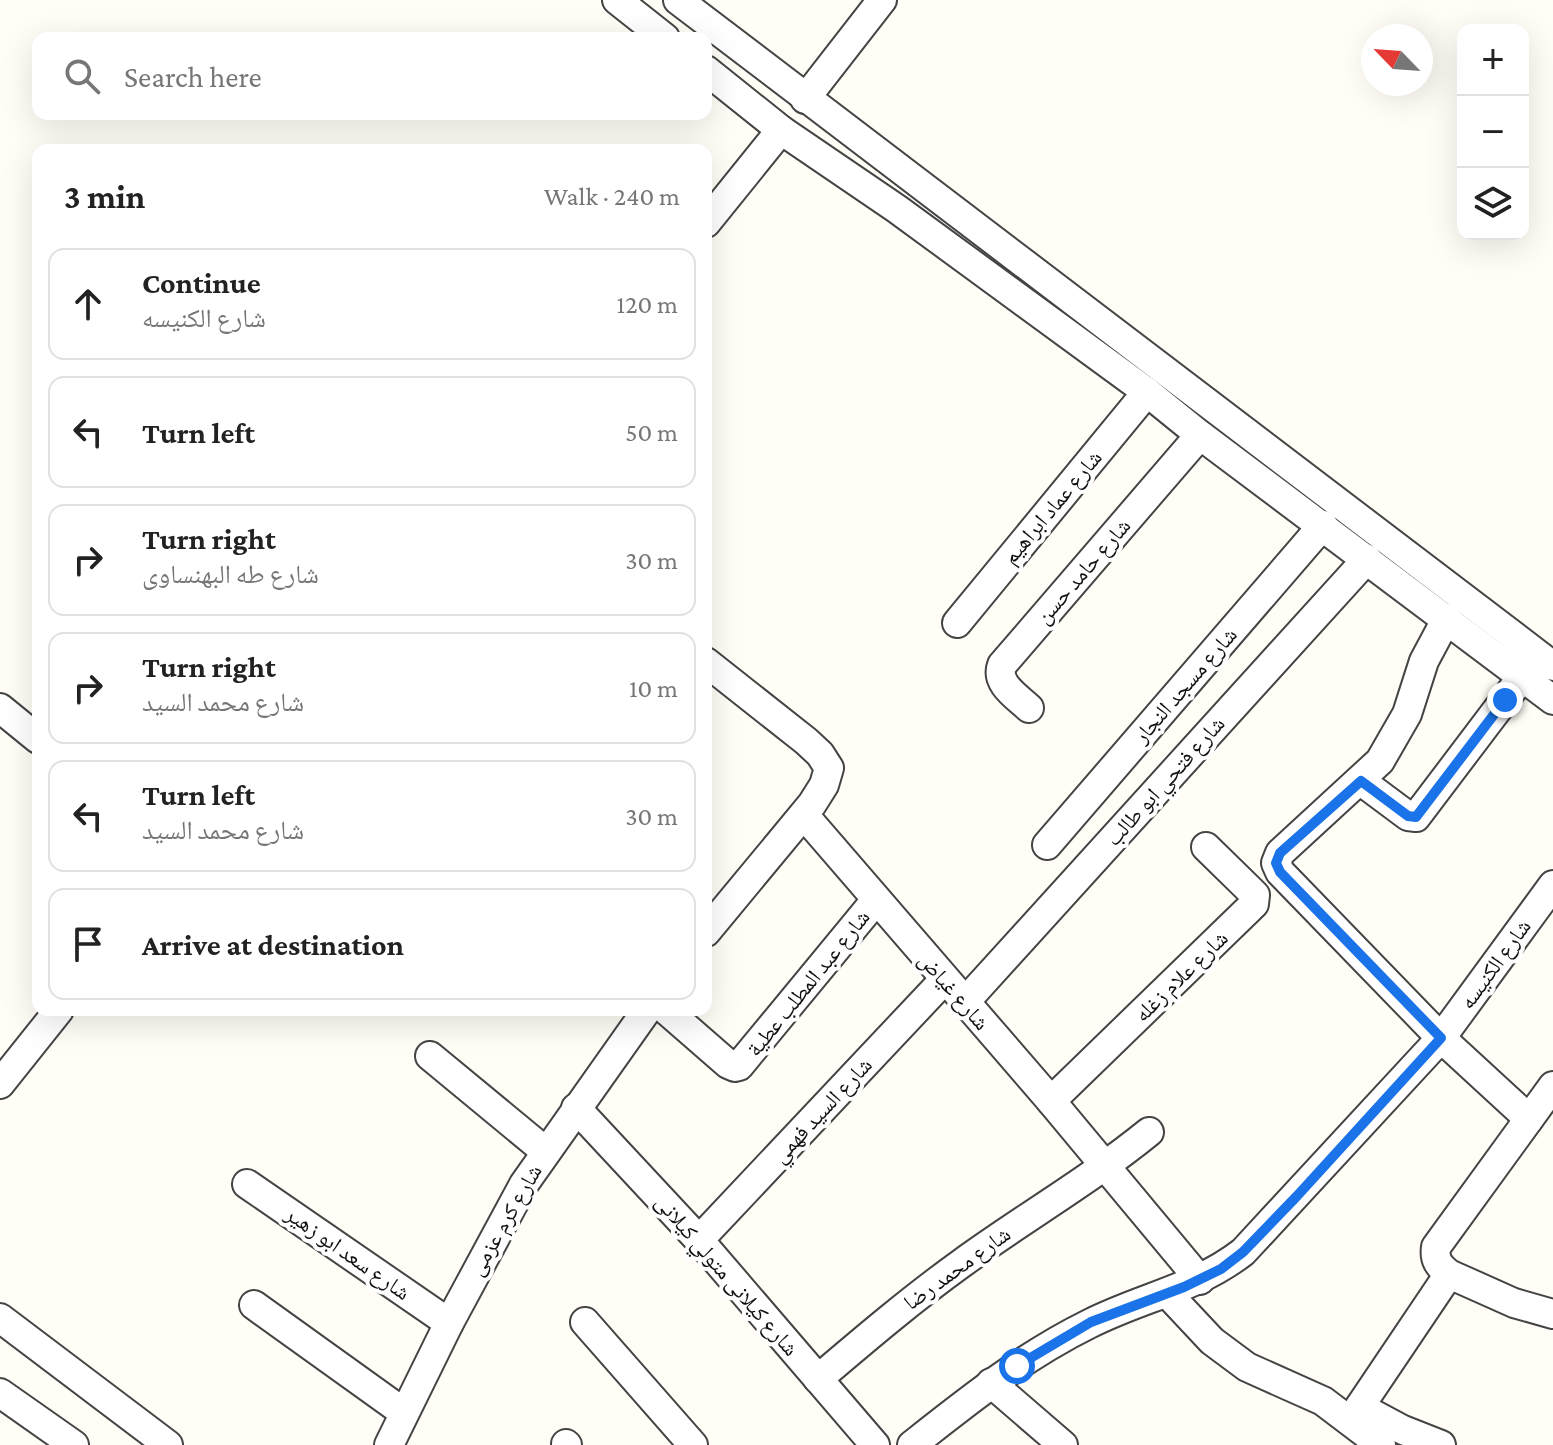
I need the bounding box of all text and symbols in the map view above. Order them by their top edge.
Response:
north arrow [1361,24,1433,96]
map controls [1457,24,1529,240]
button: + [1457,24,1529,96]
search box [32,32,712,120]
icon: search [60,54,104,98]
text: Search here [124,60,262,93]
button: − [1457,96,1529,168]
button: layers [1457,168,1529,240]
text: 3 min [64,178,145,215]
text: Walk · 240 m [544,182,680,211]
text: Continue [142,266,261,299]
icon: ahead [66,282,110,326]
text: 120 m [617,290,678,319]
text: شارع الكنيسه [142,304,266,333]
icon: left [66,410,110,454]
text: Turn left [142,416,255,449]
text: 50 m [625,418,678,447]
street label: شارع عماد ابراهيم [997,445,1108,570]
street label: شارع حامد حسن [1030,513,1136,629]
text: Turn right [142,522,276,555]
icon: right [66,538,110,582]
text: 30 m [625,546,678,575]
text: شارع طه البهنساوى [142,560,319,589]
street label: شارع مسجد النجار [1127,622,1243,749]
text: Turn right [142,650,276,683]
icon: right [66,666,110,710]
text: 10 m [629,674,678,703]
route end [1487,682,1523,718]
text: شارع محمد السيد [142,688,304,717]
street label: شارع فتحي ابو طالب [1100,711,1233,854]
text: Turn left [142,778,255,811]
icon: left [66,794,110,838]
text: 30 m [625,802,678,831]
text: شارع محمد السيد [142,816,304,845]
street label: شارع عبد المطلب عطية [741,905,875,1062]
street label: شارع الكنيسه [1454,914,1537,1014]
icon: arrive [66,922,110,966]
street label: شارع علام زغله [1129,925,1234,1028]
text: Arrive at destination [142,928,404,961]
street label: شارع غياض [913,947,994,1036]
street label: شارع السيد فهمي [767,1052,880,1171]
street label: شارع كرم عزمى [463,1160,549,1281]
street label: شارع كيلانى متولي كيلانى [647,1189,804,1364]
street label: شارع سعد ابو زهير [280,1200,415,1306]
street label: شارع محمد رضا [899,1221,1016,1316]
route start [999,1348,1035,1384]

